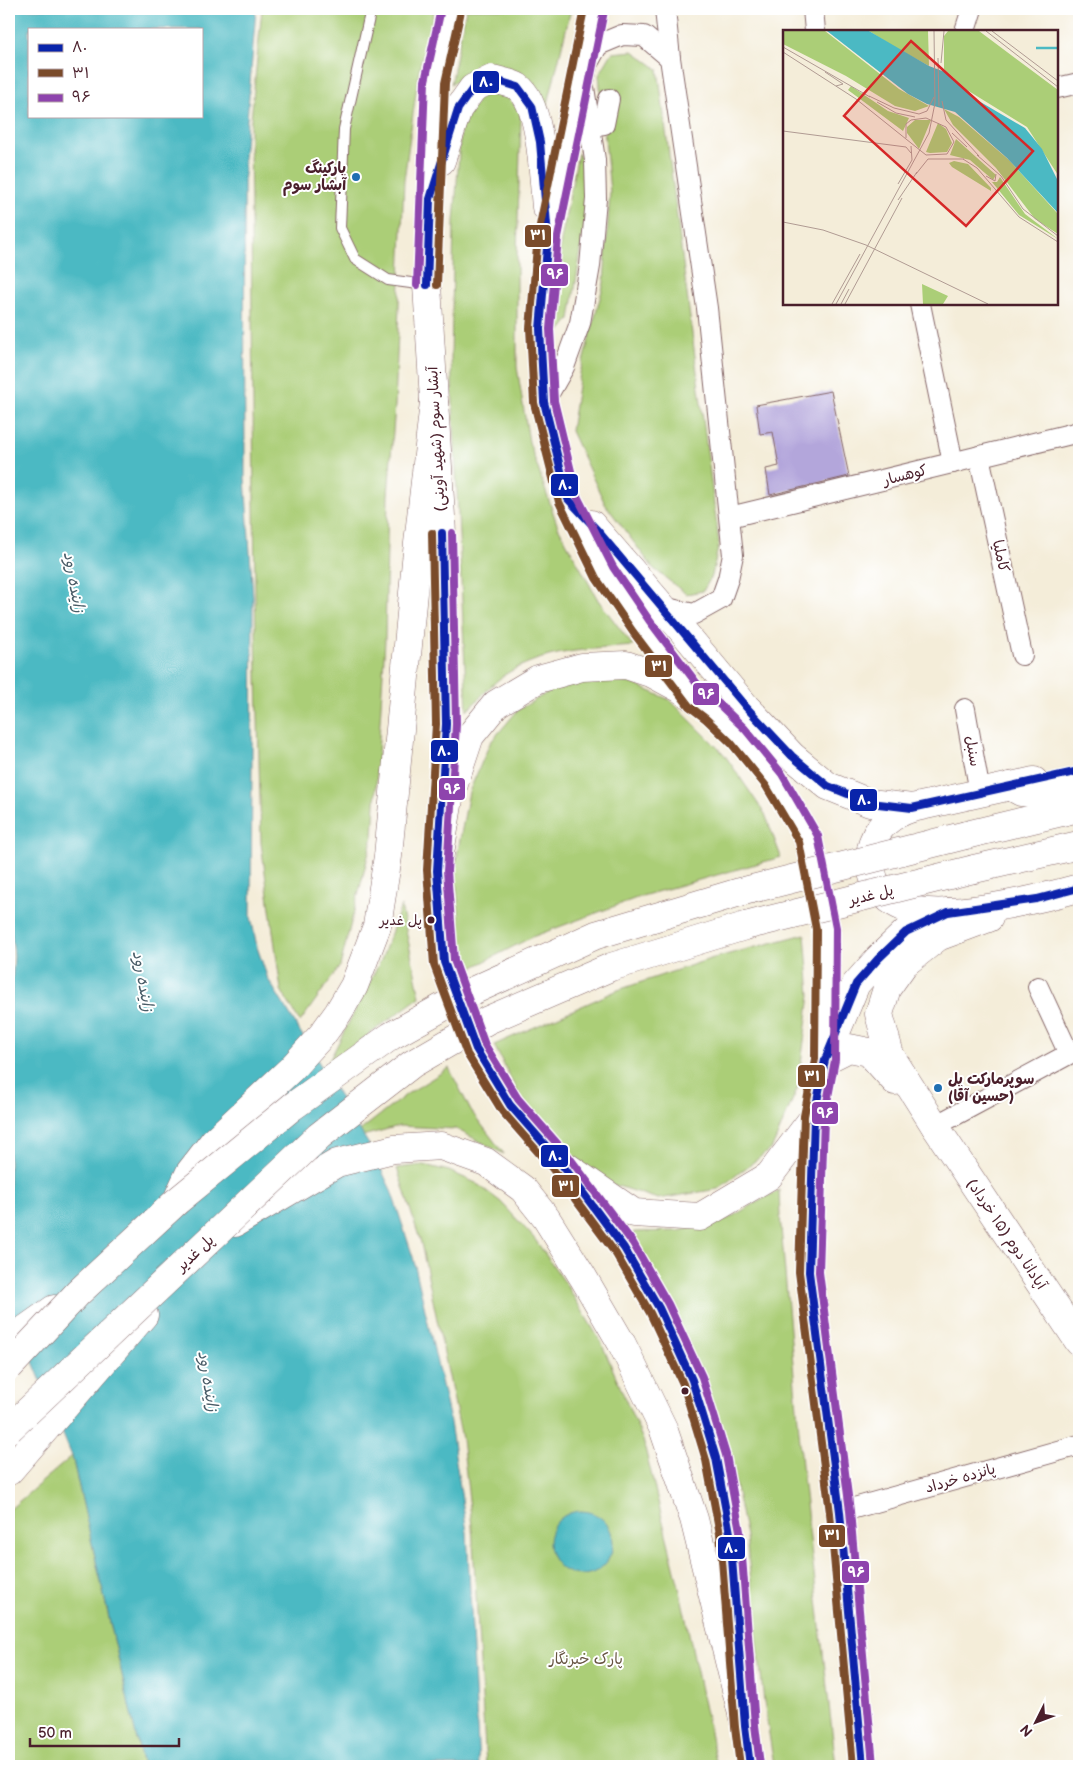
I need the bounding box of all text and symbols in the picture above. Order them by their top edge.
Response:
legend [28,28,202,118]
inset map [783,30,1058,305]
text: ۸۰ [72,38,87,57]
text: ۳۱ [72,64,90,83]
line badge: ۸۰ [472,70,500,94]
text: ۸۰ [479,74,493,91]
text: ۹۶ [72,88,91,107]
place label: پارکینگ آبشار سوم [283,159,347,196]
marker: پارکینگ آبشار سوم [350,171,362,183]
line badge: ۳۱ [524,224,552,248]
text: ۳۱ [530,227,546,244]
line badge: ۹۶ [540,263,569,287]
text: ۹۶ [547,266,564,283]
street label: آبشار سوم (شهید آوینی) [423,365,452,512]
street label: کوهسار [880,461,929,490]
line badge: ۸۰ [550,473,579,497]
text: ۸۰ [558,477,572,494]
street label: کاملیا [988,538,1013,574]
water label: زاینده رود [59,550,88,615]
line badge: ۳۱ [644,654,673,678]
text: ۳۱ [651,658,667,675]
line badge: ۹۶ [692,682,720,706]
text: ۹۶ [698,686,715,703]
street label: سنبل [960,734,985,768]
line badge: ۸۰ [430,739,459,763]
text: ۸۰ [437,743,451,760]
line badge: ۹۶ [438,777,466,801]
text: ۹۶ [444,781,461,798]
line badge: ۸۰ [849,788,878,812]
text: ۸۰ [857,792,871,809]
street label: پل غدیر [845,881,896,911]
place label: پل غدیر [378,912,422,930]
marker: پل غدیر [426,915,436,925]
water label: زاینده رود [128,949,157,1014]
line badge: ۳۱ [797,1064,826,1088]
text: ۳۱ [804,1068,820,1085]
place label: سوپرمارکت پل (حسین آقا) [948,1070,1034,1106]
marker: سوپرمارکت پل (حسین آقا) [932,1082,944,1094]
line badge: ۹۶ [811,1101,839,1125]
text: ۹۶ [817,1105,834,1122]
line badge: ۸۰ [540,1144,569,1168]
text: ۸۰ [548,1148,562,1165]
line badge: ۳۱ [551,1174,580,1198]
street label: آپادانا دوم (۱۵ خرداد) [961,1175,1051,1296]
text: ۳۱ [558,1178,574,1195]
street label: پل غدیر [171,1231,218,1277]
water label: زاینده رود [193,1349,222,1414]
unlabelled marker [680,1386,690,1396]
street label: پانزده خرداد [923,1459,998,1498]
line badge: ۳۱ [818,1524,846,1548]
text: ۳۱ [824,1527,840,1544]
line badge: ۸۰ [717,1536,746,1560]
text: ۸۰ [724,1540,738,1557]
line badge: ۹۶ [841,1560,870,1584]
text: ۹۶ [848,1564,865,1581]
park label: پارک خبرنگار [548,1650,623,1669]
north arrow [1010,1698,1060,1748]
scale bar [30,1715,179,1747]
text: N [1017,1721,1037,1740]
text: 50 m [38,1724,72,1743]

